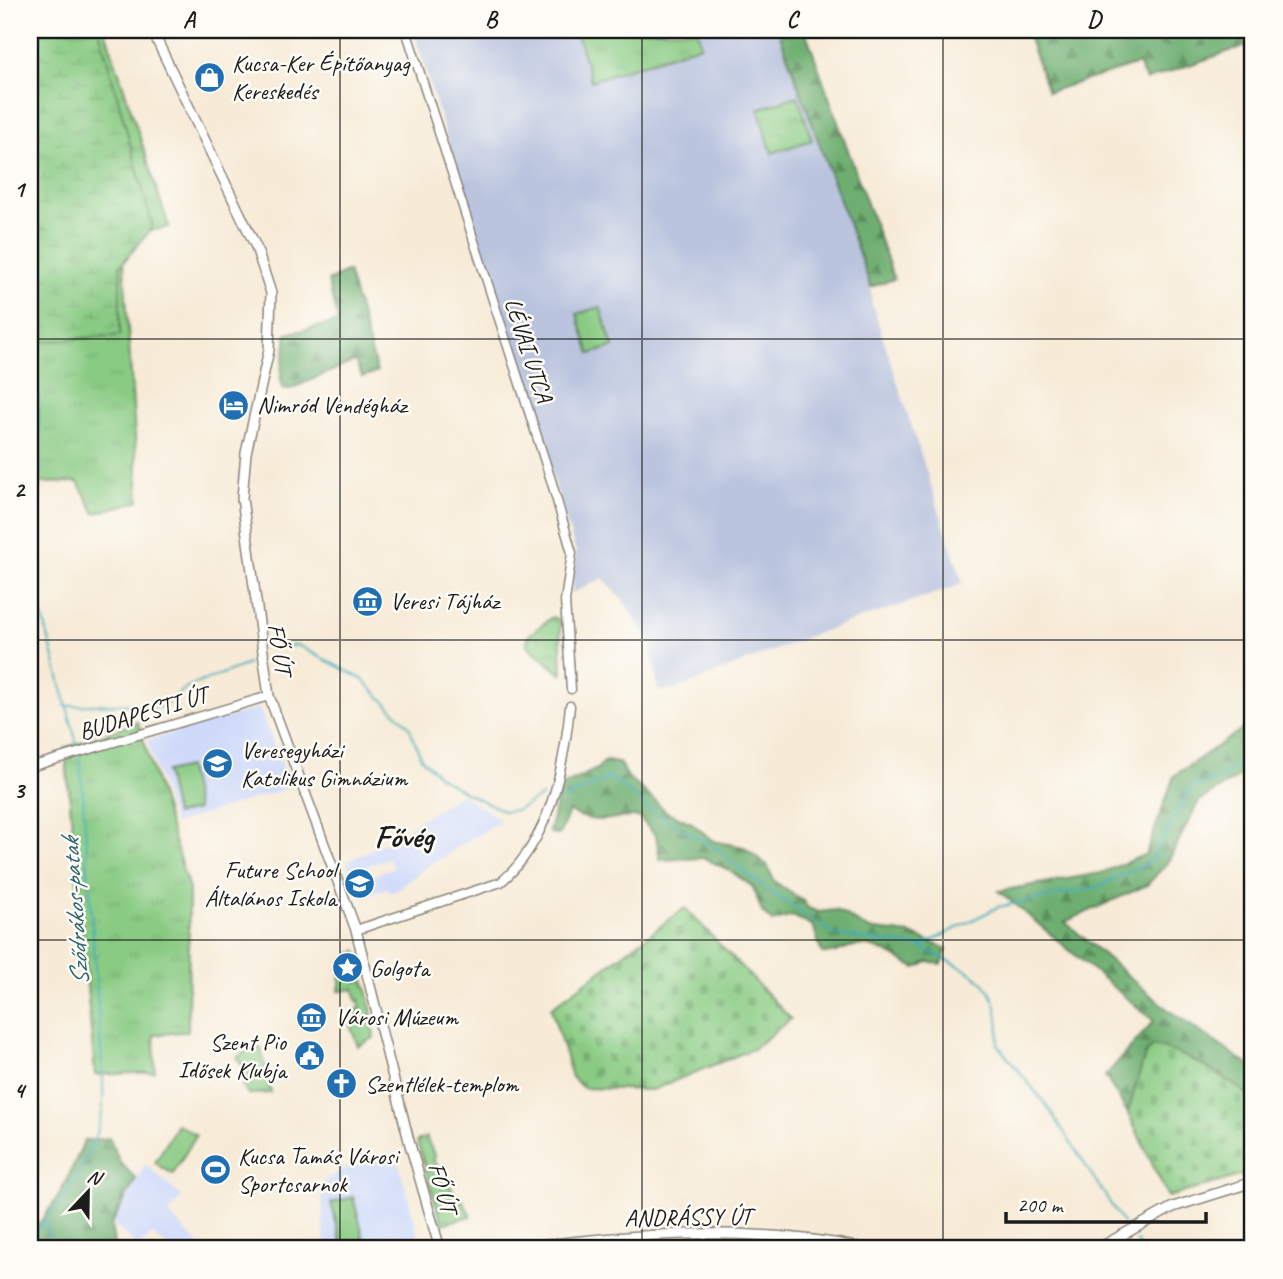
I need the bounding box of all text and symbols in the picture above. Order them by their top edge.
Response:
text: A [183,5,197,34]
text: B [485,5,499,34]
text: C [787,5,801,34]
text: D [1087,5,1103,34]
place label: Kucsa-Ker Építőanyag Kereskedés [232,48,411,106]
shop icon: Kucsa-Ker Építőanyag Kereskedés [192,60,226,94]
text: 1 [14,175,27,204]
street label: LÉVAI UTCA [498,294,560,407]
hotel icon: Nimród Vendégház [217,388,251,422]
place label: Nimród Vendégház [257,390,409,420]
text: 2 [14,475,27,504]
museum icon: Veresi Tájház [350,584,384,618]
place label: Veresi Tájház [390,586,502,616]
street label: FŐ ÚT [261,621,300,682]
street label: BUDAPESTI ÚT [75,678,216,747]
place label: Veresegyházi Katolikus Gimnázium [241,735,408,793]
school or university icon: Veresegyházi Katolikus Gimnázium [201,747,235,781]
text: 3 [14,776,27,805]
district label: Fővég [375,816,436,857]
water label: Sződrákos-patak [53,832,97,987]
place label: Future School Általános Iskola [205,855,340,913]
school or university icon: Future School Általános Iskola [342,867,376,901]
place icon: Golgota [330,951,364,985]
place label: Golgota [370,953,431,983]
museum icon: Városi Múzeum [295,1000,329,1034]
place label: Városi Múzeum [335,1002,459,1032]
place label: Szent Pio Idősek Klubja [178,1027,288,1085]
public building icon: Szent Pio Idősek Klubja [292,1039,326,1073]
church icon: Szentlélek-templom [325,1067,359,1101]
place label: Szentlélek-templom [365,1069,520,1099]
text: 4 [14,1076,27,1105]
place label: Kucsa Tamás Városi Sportcsarnok [238,1141,400,1199]
sports icon: Kucsa Tamás Városi Sportcsarnok [198,1153,232,1187]
north arrow [52,1156,122,1226]
street label: FŐ ÚT [422,1159,466,1222]
text: N [84,1164,107,1192]
scale bar [1006,1181,1206,1225]
text: 200 m [1017,1192,1064,1218]
street label: ANDRÁSSY ÚT [624,1201,757,1233]

